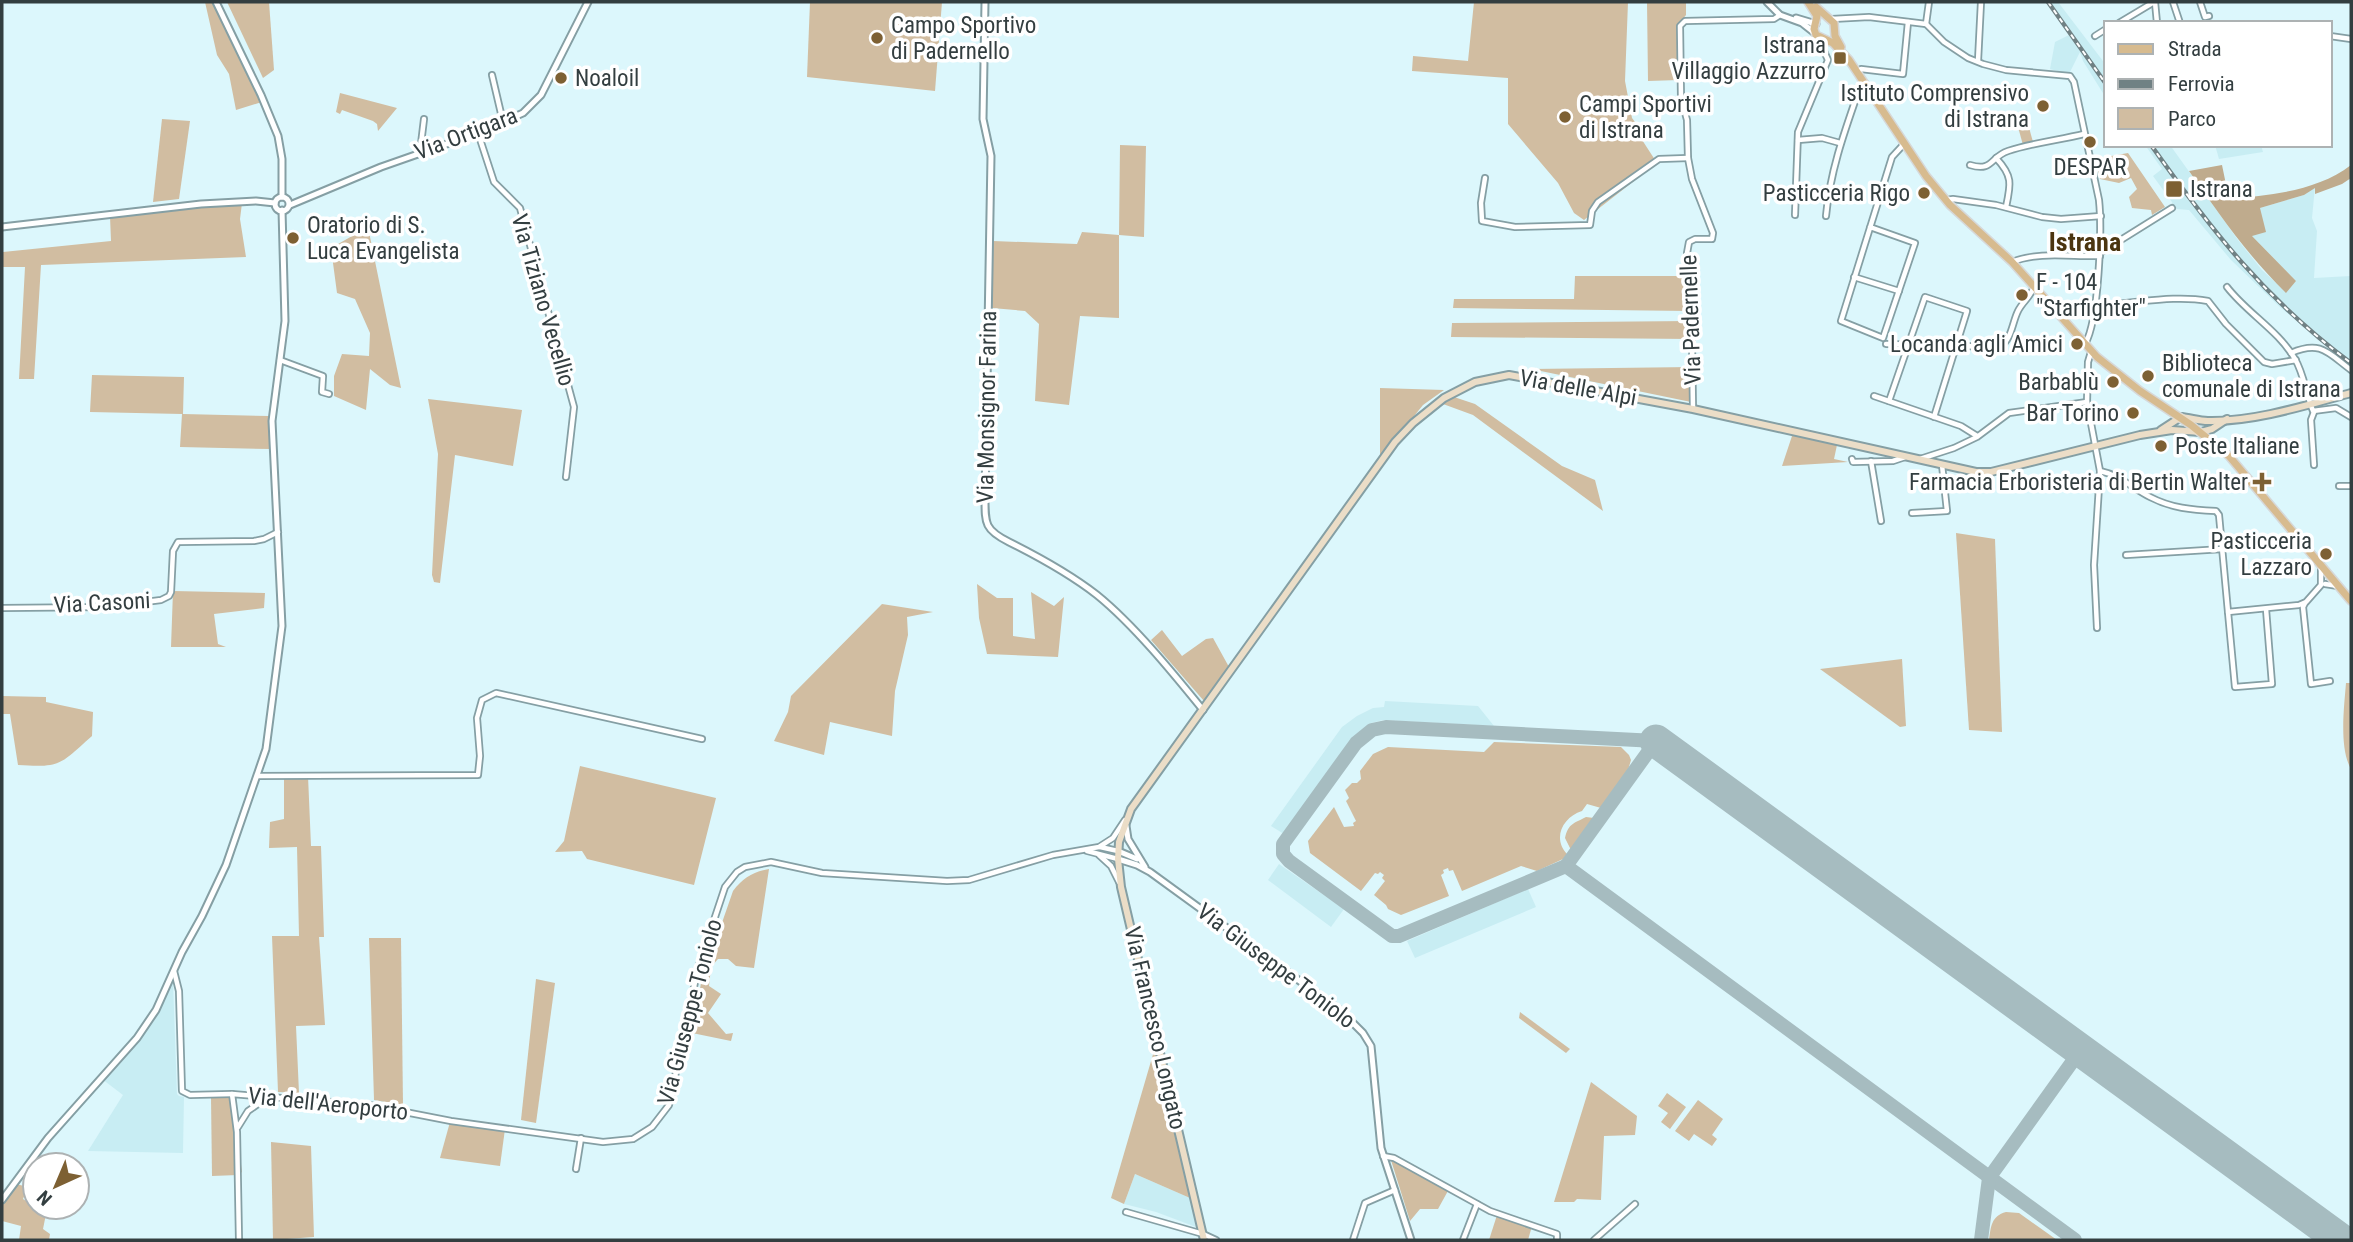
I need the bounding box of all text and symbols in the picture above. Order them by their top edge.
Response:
place label: Campo Sportivo di Padernello [891,12,1036,65]
legend [2104,21,2332,147]
marker: Campo Sportivo di Padernello [869,30,885,46]
place label: Istrana Villaggio Azzurro [1671,32,1826,85]
text: Strada [2168,37,2222,61]
marker: Istrana Villaggio Azzurro [1832,50,1848,66]
place label: Noaloil [575,65,639,92]
marker: Noaloil [553,70,569,86]
text: Ferrovia [2168,72,2235,96]
place label: Istituto Comprensivo di Istrana [1840,80,2029,133]
place label: Campi Sportivi di Istrana [1579,91,1712,144]
marker: Istituto Comprensivo di Istrana [2035,98,2051,114]
street label: Via Ortigara [411,102,521,166]
text: Parco [2168,107,2216,131]
marker: Campi Sportivi di Istrana [1557,109,1573,125]
marker: DESPAR [2082,134,2098,150]
place label: DESPAR [2053,154,2127,181]
place label: Istrana [2190,176,2253,203]
marker: Istrana [2164,179,2184,199]
place label: Pasticceria Rigo [1763,180,1910,207]
marker: Pasticceria Rigo [1916,185,1932,201]
street label: Via Tiziano Vecellio [506,211,580,389]
place label: Oratorio di S. Luca Evangelista [307,212,459,265]
district label: Istrana [2049,227,2121,257]
marker: Oratorio di S. Luca Evangelista [285,230,301,246]
street label: Via Padernelle [1675,254,1707,386]
place label: F - 104 "Starfighter" [2036,269,2146,322]
marker: F - 104 "Starfighter" [2014,287,2030,303]
street label: Via Monsignor Farina [972,310,1002,504]
place label: Locanda agli Amici [1890,331,2063,358]
marker: Locanda agli Amici [2069,336,2085,352]
place label: Biblioteca comunale di Istrana [2162,350,2341,403]
street label: Via delle Alpi [1517,364,1639,412]
marker: Biblioteca comunale di Istrana [2140,368,2156,384]
place label: Barbablù [2018,369,2099,396]
marker: Barbablù [2105,374,2121,390]
place label: Bar Torino [2026,400,2119,427]
marker: Bar Torino [2125,405,2141,421]
place label: Poste Italiane [2175,433,2300,460]
marker: Poste Italiane [2153,438,2169,454]
place label: Farmacia Erboristeria di Bertin Walter [1909,469,2248,496]
marker: Farmacia Erboristeria di Bertin Walter [2254,474,2270,490]
place label: Pasticceria Lazzaro [2210,528,2312,581]
marker: Pasticceria Lazzaro [2318,546,2334,562]
street label: Via Casoni [53,587,151,619]
street label: Via Giuseppe Toniolo [1192,898,1360,1034]
street label: Via Giuseppe Toniolo [652,916,728,1108]
street label: Via Francesco Longato [1119,924,1191,1132]
street label: Via dell'Aeroporto [247,1082,409,1126]
north arrow [21,1151,91,1221]
text: N [32,1186,57,1210]

